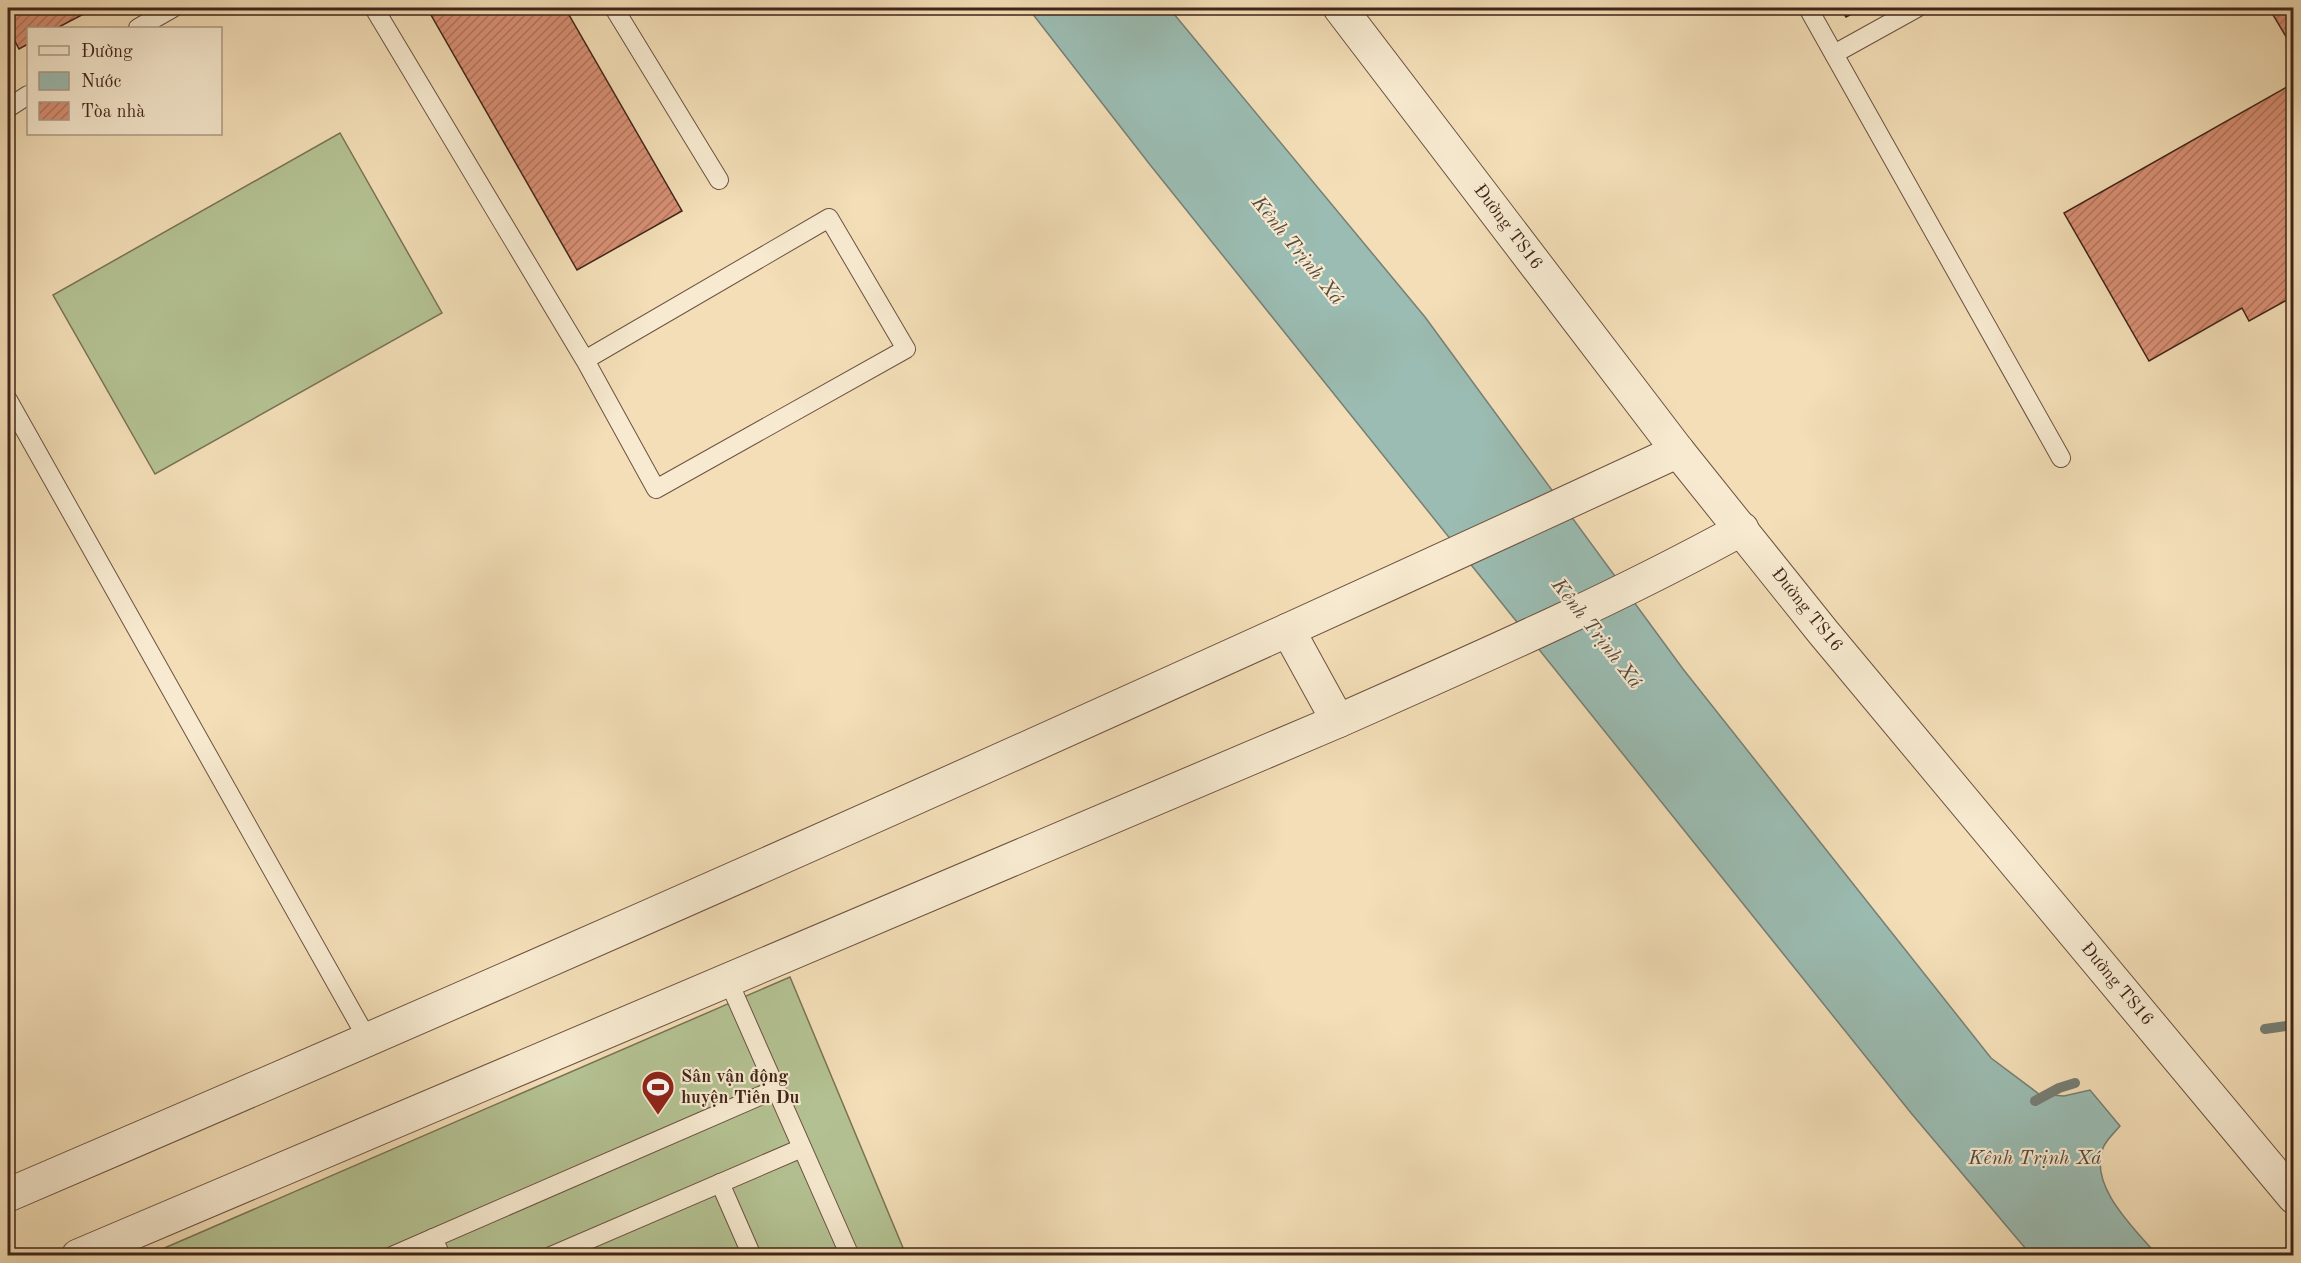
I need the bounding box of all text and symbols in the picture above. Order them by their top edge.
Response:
legend [27,27,222,135]
text: Đường [81,43,133,61]
text: Nước [81,73,121,91]
text: Tòa nhà [81,103,145,121]
street label: Đường TS16 [1470,181,1546,273]
water label: Kênh Trịnh Xá [1247,192,1347,309]
street label: Đường TS16 [1768,565,1846,655]
water label: Kênh Trịnh Xá [1546,574,1645,693]
street label: Đường TS16 [2077,939,2157,1029]
place label: Sân vận động huyện Tiên Du [681,1068,800,1107]
sports icon: Sân vận động huyện Tiên Du [640,1069,676,1116]
water label: Kênh Trịnh Xá [1967,1149,2102,1169]

